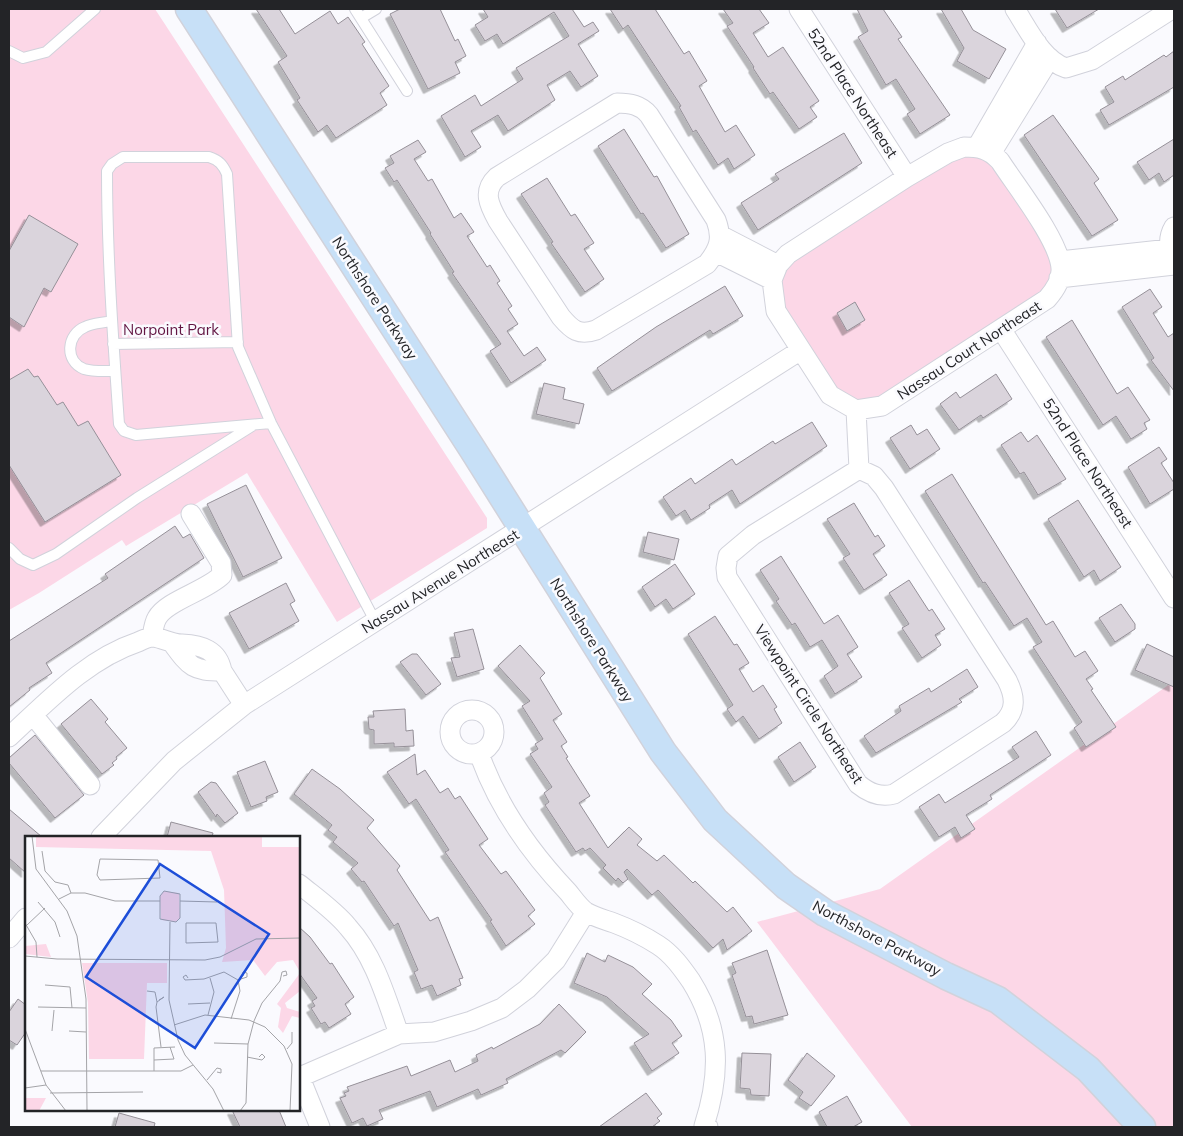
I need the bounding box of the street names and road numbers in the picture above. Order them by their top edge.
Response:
street label: 52nd Place Northeast [804,25,902,161]
street label: Northshore Parkway [328,233,422,363]
street label: Nassau Court Northeast [893,296,1045,404]
street label: 52nd Place Northeast [1039,395,1137,531]
street label: Nassau Avenue Northeast [358,525,522,637]
street label: Northshore Parkway [546,574,638,706]
street label: Viewpoint Circle Northeast [750,621,868,787]
street label: Northshore Parkway [809,896,945,980]

